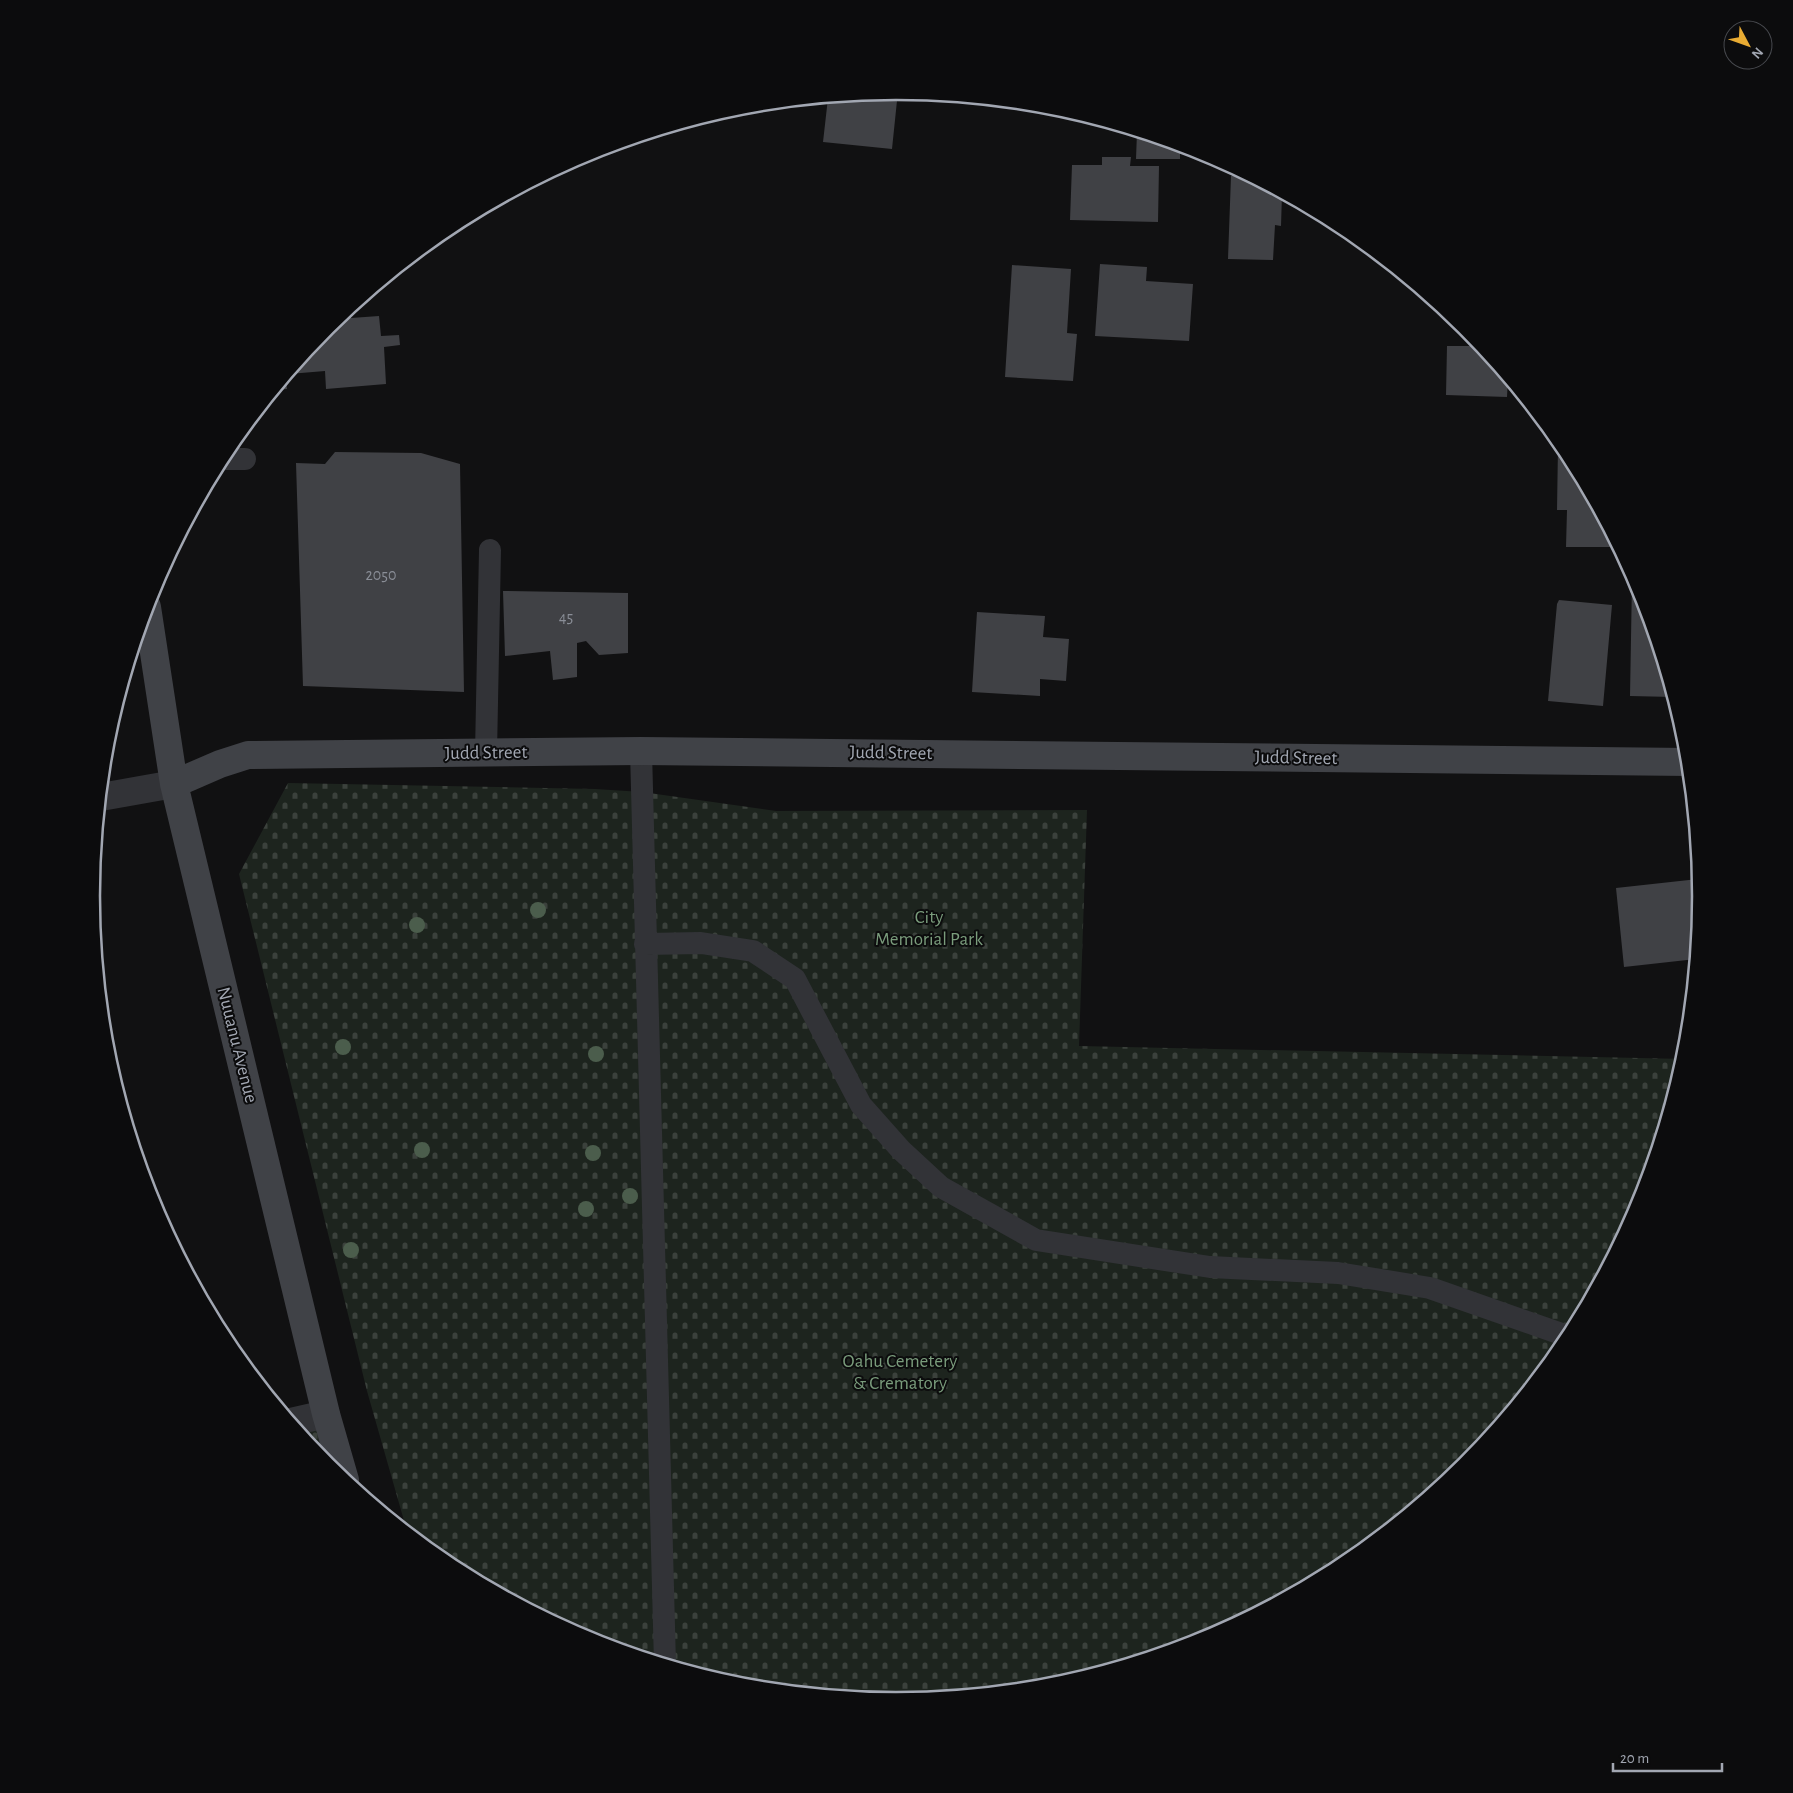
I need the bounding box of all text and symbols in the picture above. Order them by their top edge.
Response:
north arrow [1723,20,1773,70]
text: N [1749,45,1766,61]
house number: 2050 [366,567,396,583]
house number: 45 [559,609,573,625]
street label: Judd Street [444,743,528,763]
street label: Judd Street [849,743,933,763]
street label: Judd Street [1254,748,1338,768]
park label: City Memorial Park [875,908,983,949]
street label: Nuuanu Avenue [213,985,261,1105]
park label: Oahu Cemetery & Crematory [843,1352,957,1393]
scale bar [1613,1740,1722,1772]
text: 20 m [1620,1751,1649,1766]

